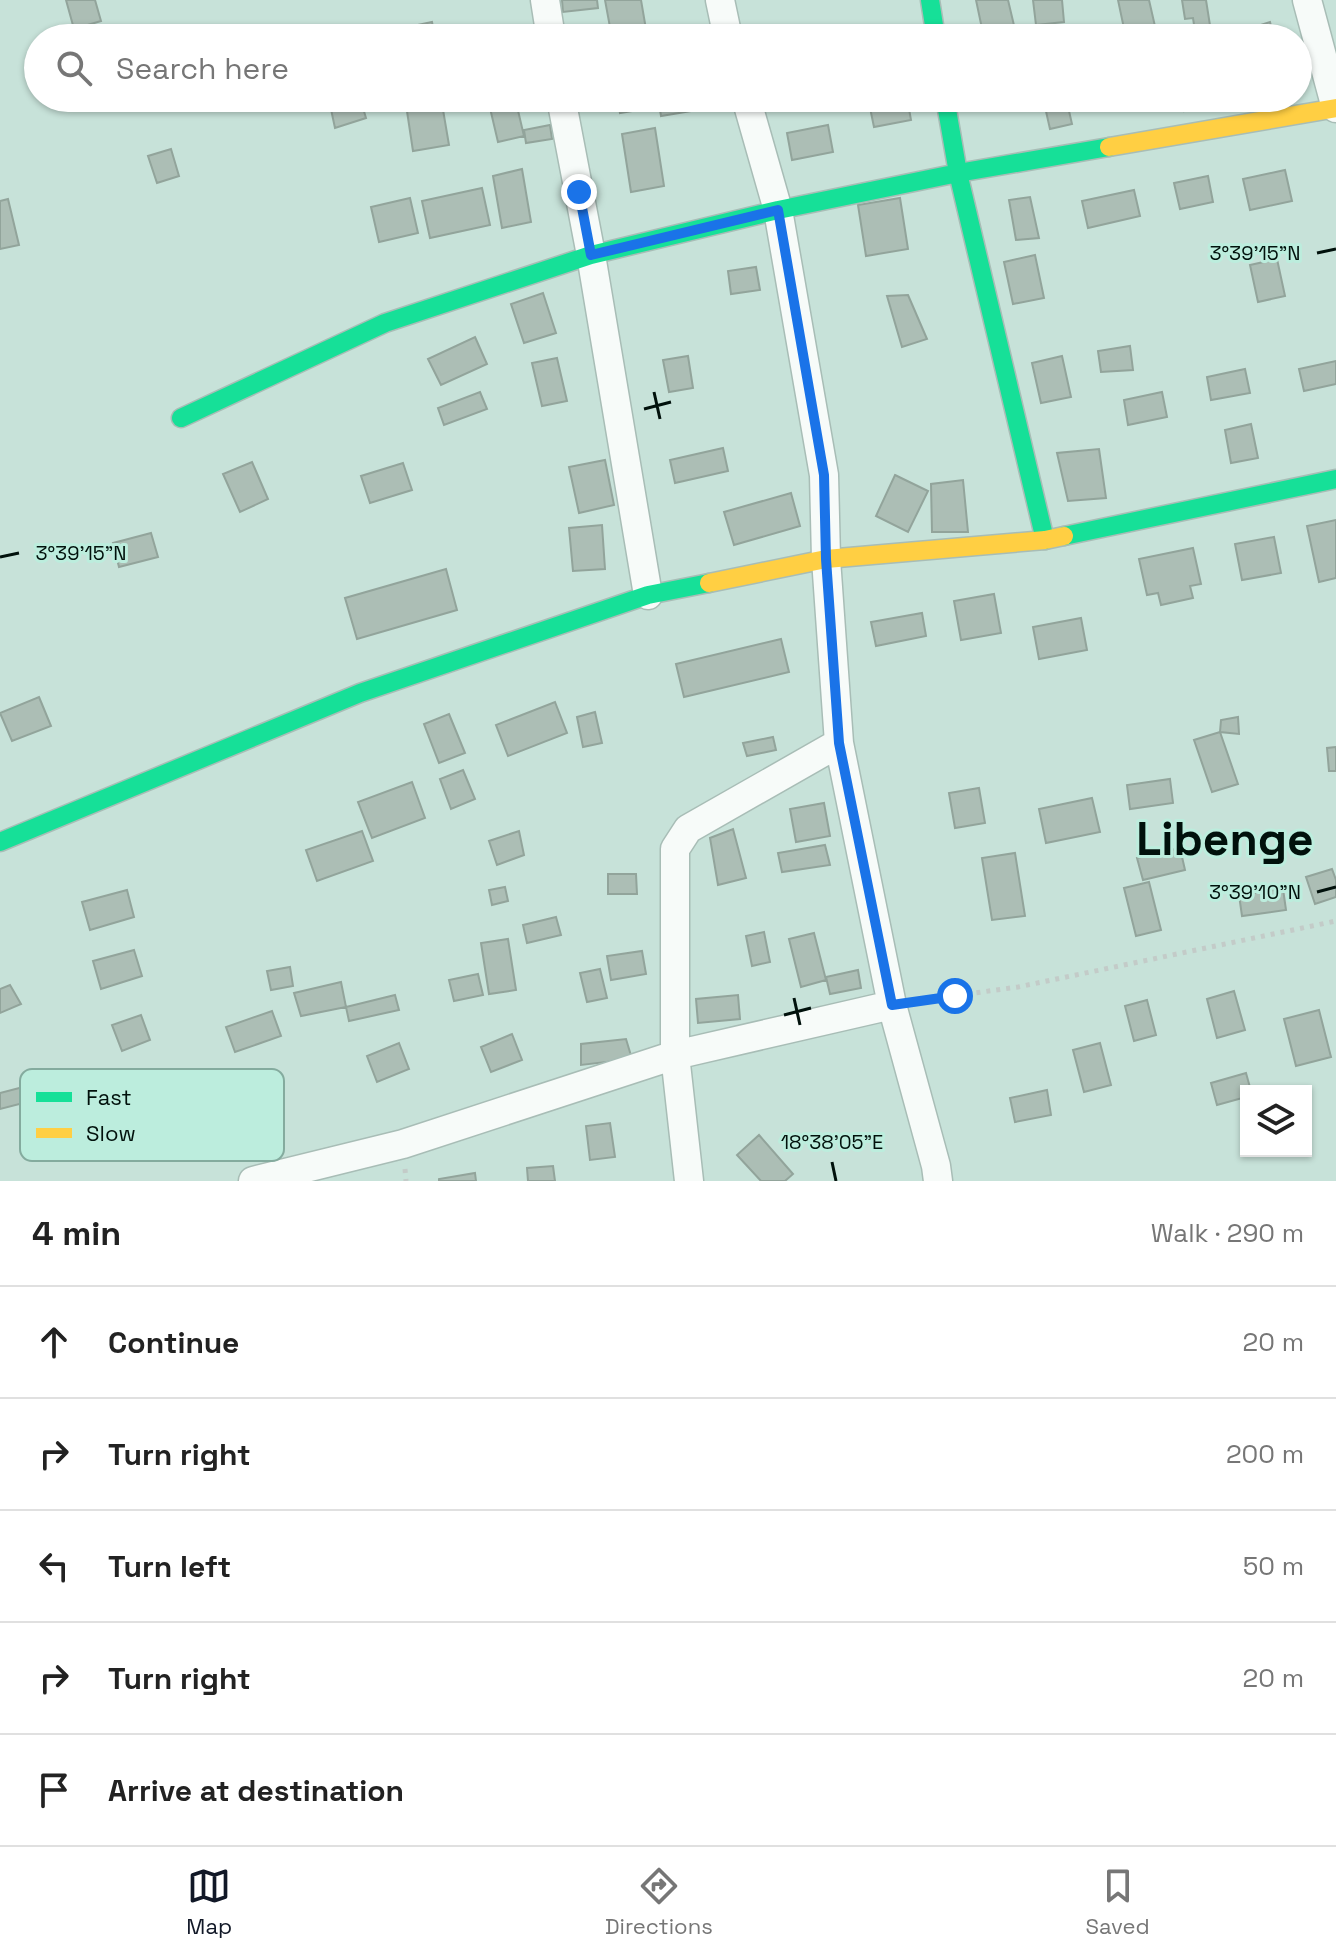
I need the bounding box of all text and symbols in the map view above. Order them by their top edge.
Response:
search box [24,24,1312,112]
icon: search [52,46,96,90]
text: Search here [116,49,289,88]
route end [561,174,597,210]
text: 3°39'15"N [1209,240,1301,266]
text: 3°39'15"N [35,540,127,566]
district label: Libenge [1136,810,1314,868]
text: 3°39'10"N [1209,879,1301,905]
route start [937,978,973,1014]
legend [20,1069,284,1161]
text: Fast [86,1083,132,1111]
map controls [1240,1085,1312,1157]
button: layers [1240,1085,1312,1157]
text: Slow [86,1119,136,1147]
text: 18°38'05"E [781,1129,883,1155]
text: 4 min [32,1212,121,1255]
text: Walk · 290 m [1151,1216,1304,1250]
icon: ahead [32,1320,76,1364]
text: Continue [108,1323,239,1362]
text: 20 m [1243,1325,1304,1359]
icon: right [32,1432,76,1476]
text: Turn right [108,1435,251,1474]
text: 200 m [1226,1437,1304,1471]
icon: left [32,1544,76,1588]
text: Turn left [108,1547,231,1586]
text: 50 m [1243,1549,1304,1583]
icon: right [32,1656,76,1700]
text: Turn right [108,1659,251,1698]
text: 20 m [1243,1661,1304,1695]
icon: arrive [32,1768,76,1812]
text: Arrive at destination [108,1771,404,1810]
tab: Map [186,1864,232,1940]
tab: Directions [605,1864,713,1940]
tab: Saved [1085,1864,1150,1940]

